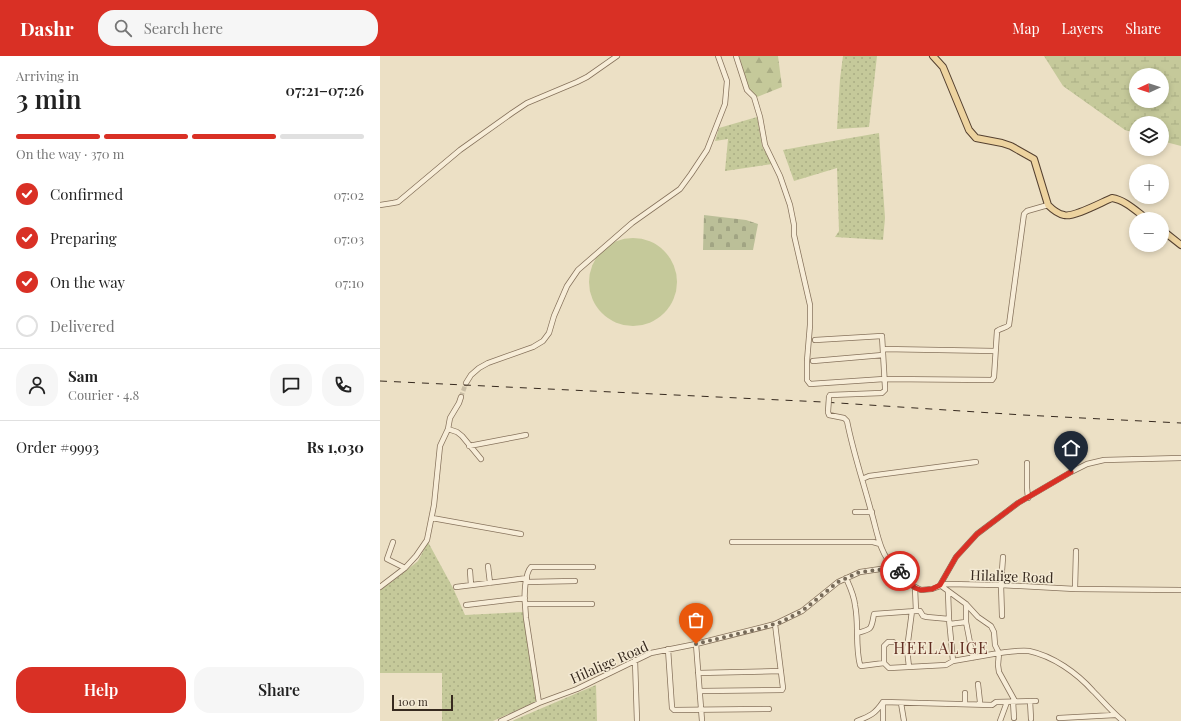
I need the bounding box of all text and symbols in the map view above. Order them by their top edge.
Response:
search box [98,10,378,46]
text: Dashr [20,15,74,41]
icon: search [112,17,134,39]
text: Search here [144,18,223,38]
text: Map [1012,19,1040,38]
text: Layers [1062,19,1103,38]
text: Share [1125,19,1161,38]
text: Arriving in [16,67,79,84]
north arrow [1129,68,1169,108]
map controls [1129,68,1169,252]
text: 07:21–07:26 [286,80,364,100]
text: 3 min [16,81,82,116]
button: layers [1129,116,1169,156]
text: On the way · 370 m [16,145,124,162]
button: + [1129,164,1169,204]
icon: check [16,183,38,205]
text: Confirmed [50,184,123,204]
text: 07:02 [333,186,364,203]
button: − [1129,212,1169,252]
icon: check [16,227,38,249]
text: Preparing [50,228,117,248]
text: 07:03 [334,230,364,247]
icon: check [16,271,38,293]
text: On the way [50,272,125,292]
text: 07:10 [335,274,364,291]
text: Delivered [50,316,115,336]
button: person [16,364,58,406]
button: chat [270,364,312,406]
button: phone [322,364,364,406]
text: Sam [68,366,98,386]
text: Courier · 4.8 [68,386,139,403]
pin [1054,431,1088,472]
text: Order #9993 [16,437,99,457]
text: Rs 1,030 [307,437,364,457]
icon: home [1060,437,1082,459]
courier [880,551,920,591]
icon: bike [889,560,911,582]
street label: Hilalige Road [970,565,1054,587]
pin [679,603,713,644]
icon: bag [685,609,707,631]
street label: Hilalige Road [567,636,651,688]
district label: HEELALIGE [893,637,989,658]
button: Help [16,667,186,713]
button: Share [194,667,364,713]
scale bar [392,693,453,712]
text: 100 m [398,694,428,709]

